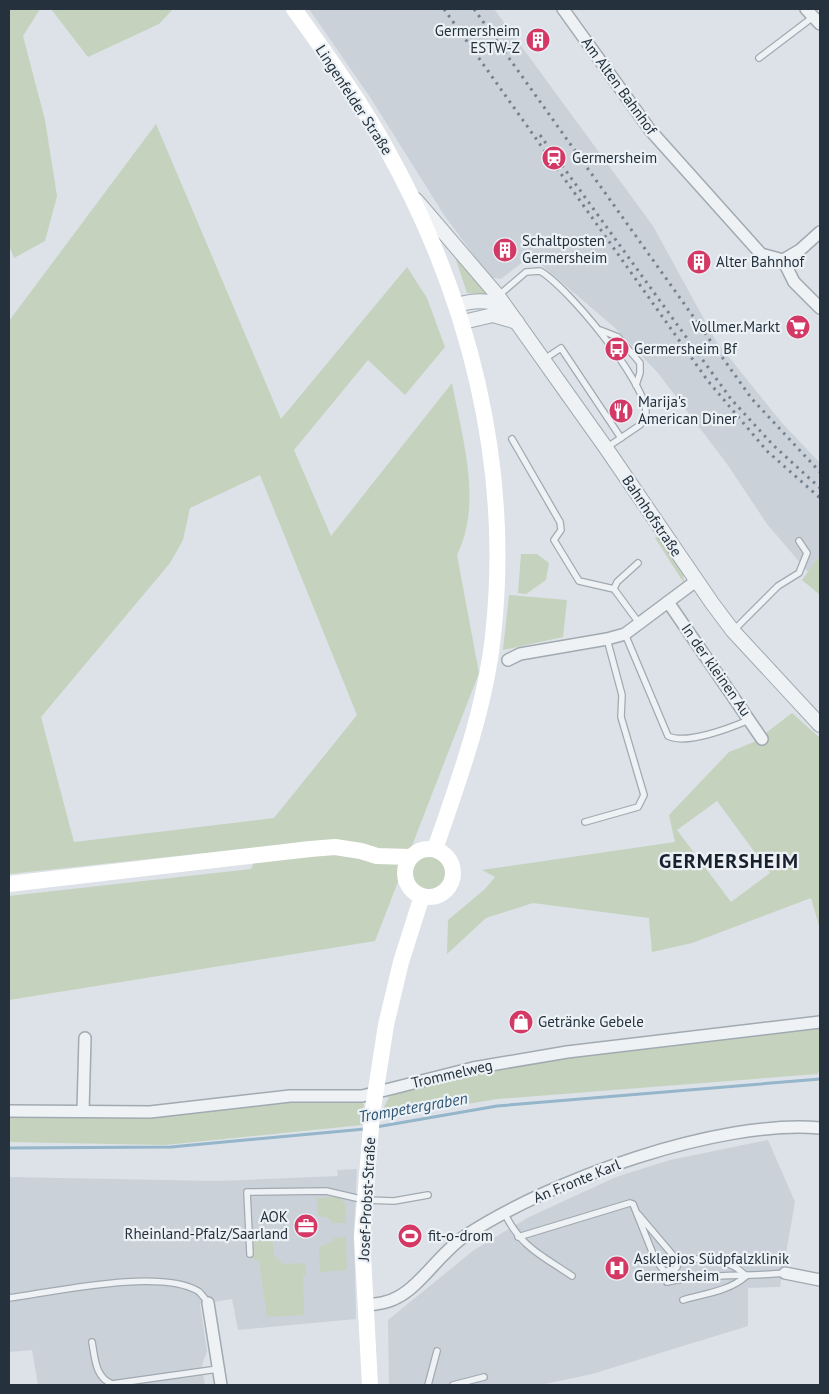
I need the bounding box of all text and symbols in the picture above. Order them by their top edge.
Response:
place label: Germersheim ESTW-Z [435,21,520,57]
building icon: Germersheim ESTW-Z [525,27,551,53]
street label: Am Alten Bahnhof [578,33,662,139]
street label: Lingenfelder Straße [312,41,397,158]
station icon: Germersheim [541,145,567,171]
place label: Germersheim [572,148,657,167]
place label: Schaltposten Germersheim [522,231,607,267]
building icon: Schaltposten Germersheim [492,237,518,263]
building icon: Alter Bahnhof [686,249,712,275]
place label: Alter Bahnhof [716,252,805,271]
supermarket icon: Vollmer.Markt [785,314,811,340]
place label: Vollmer.Markt [691,317,780,336]
bus stop icon: Germersheim Bf [604,336,630,362]
place label: Germersheim Bf [634,339,738,358]
place label: Marija's American Diner [638,392,737,428]
restaurant icon: Marija's American Diner [608,398,634,424]
street label: Bahnhofstraße [618,471,687,560]
street label: In der kleinen Au [677,620,755,720]
district label: GERMERSHEIM [659,848,799,874]
shop icon: Getränke Gebele [508,1009,534,1035]
place label: Getränke Gebele [538,1012,644,1031]
street label: Trommelweg [409,1055,494,1092]
water label: Trompetergraben [357,1088,469,1126]
street label: Josef-Probst-Straße [354,1137,379,1262]
street label: An Fronte Karl [530,1154,624,1207]
place label: AOK Rheinland-Pfalz/Saarland [124,1207,288,1243]
office icon: AOK Rheinland-Pfalz/Saarland [293,1213,319,1239]
sports icon: fit-o-drom [397,1223,423,1249]
place label: fit-o-drom [428,1226,493,1245]
place label: Asklepios Südpfalzklinik Germersheim [634,1249,790,1285]
hospital icon: Asklepios Südpfalzklinik Germersheim [604,1255,630,1281]

